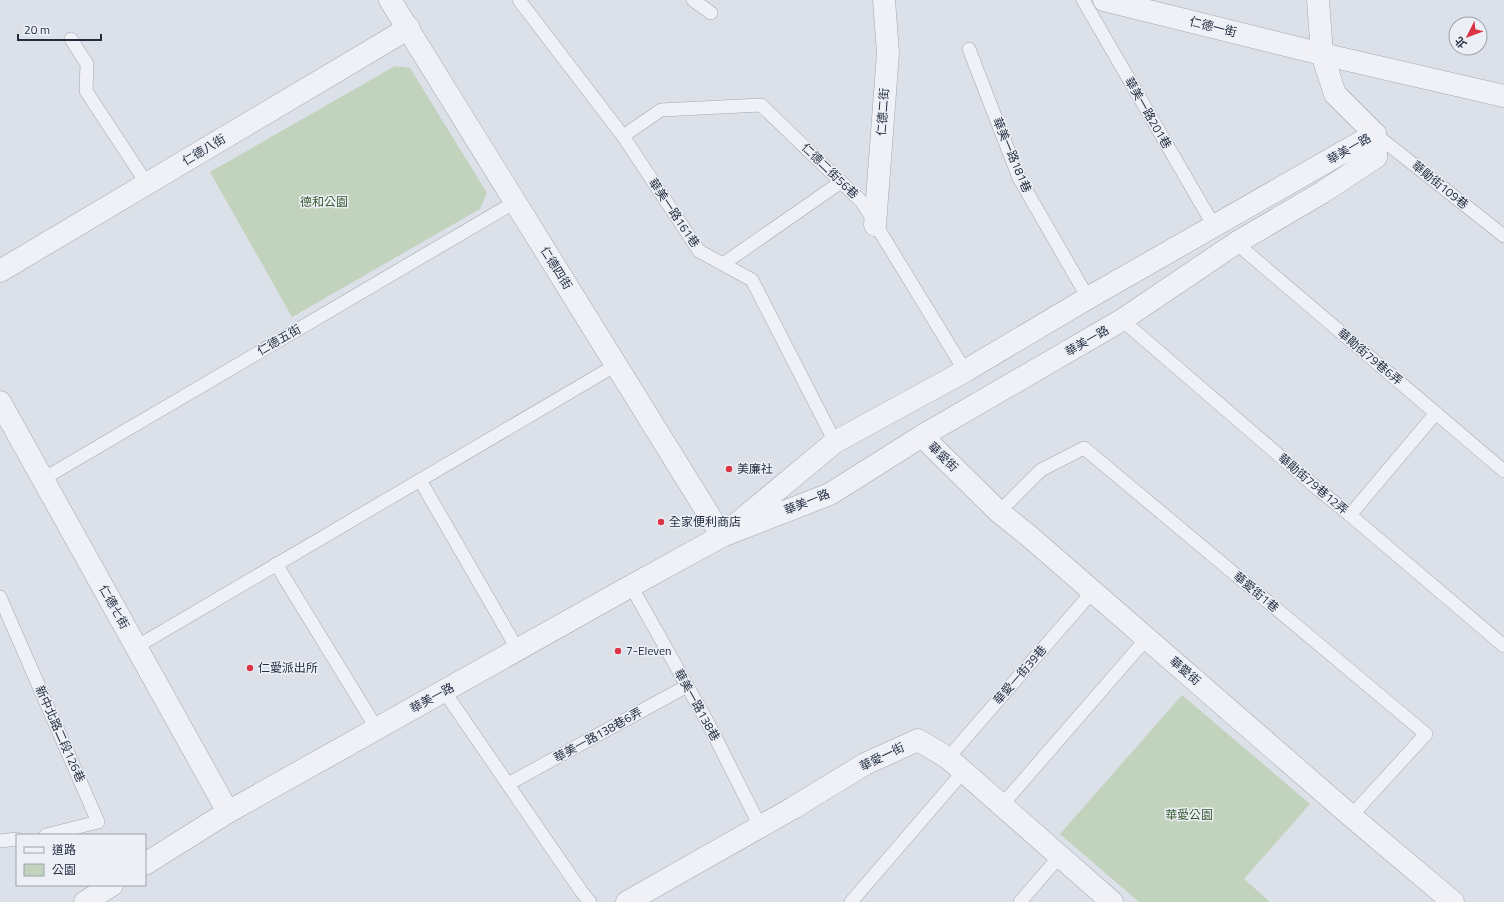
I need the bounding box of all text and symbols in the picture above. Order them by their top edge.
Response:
street label: 仁德一街 [1188,11,1239,42]
scale bar [18,16,101,42]
north arrow [1448,16,1488,56]
text: 20 m [24,20,50,39]
text: 北 [1451,33,1470,52]
street label: 華美一路201巷 [1120,73,1177,152]
street label: 仁德二街 [871,87,894,137]
street label: 華美一路181巷 [988,114,1037,195]
street label: 華美一路 [1323,128,1374,169]
street label: 仁德八街 [178,129,229,170]
street label: 仁德二街56巷 [797,138,863,203]
street label: 華勛街109巷 [1408,156,1473,213]
street label: 華美一路161巷 [644,174,705,251]
park label: 德和公園 [300,192,348,211]
street label: 仁德四街 [536,242,577,293]
street label: 仁德五街 [253,319,304,360]
street label: 華美一路 [1061,320,1112,361]
street label: 華勛街79巷6弄 [1334,324,1407,390]
street label: 華愛街 [924,437,963,476]
street label: 華勛街79巷12弄 [1274,448,1353,519]
place label: 美廉社 [737,459,773,478]
marker: 美廉社 [724,464,734,474]
street label: 華美一路 [781,484,833,519]
place label: 全家便利商店 [669,512,741,531]
marker: 全家便利商店 [656,517,666,527]
street label: 華愛街1巷 [1229,567,1283,616]
street label: 仁德七街 [94,581,134,632]
place label: 7-Eleven [626,641,672,660]
street label: 華愛一街39巷 [988,641,1051,709]
marker: 7-Eleven [613,646,623,656]
street label: 華愛街 [1166,652,1205,690]
place label: 仁愛派出所 [258,658,318,677]
marker: 仁愛派出所 [245,663,255,673]
street label: 華美一路138巷 [670,665,725,744]
street label: 華美一路 [406,678,457,718]
street label: 新中北路二段126巷 [31,682,90,785]
street label: 華美一路138巷6弄 [550,702,646,767]
street label: 華愛一街 [856,737,908,776]
park label: 華愛公園 [1165,805,1213,824]
legend [16,834,146,886]
text: 道路 [52,840,76,859]
text: 公園 [52,860,76,879]

